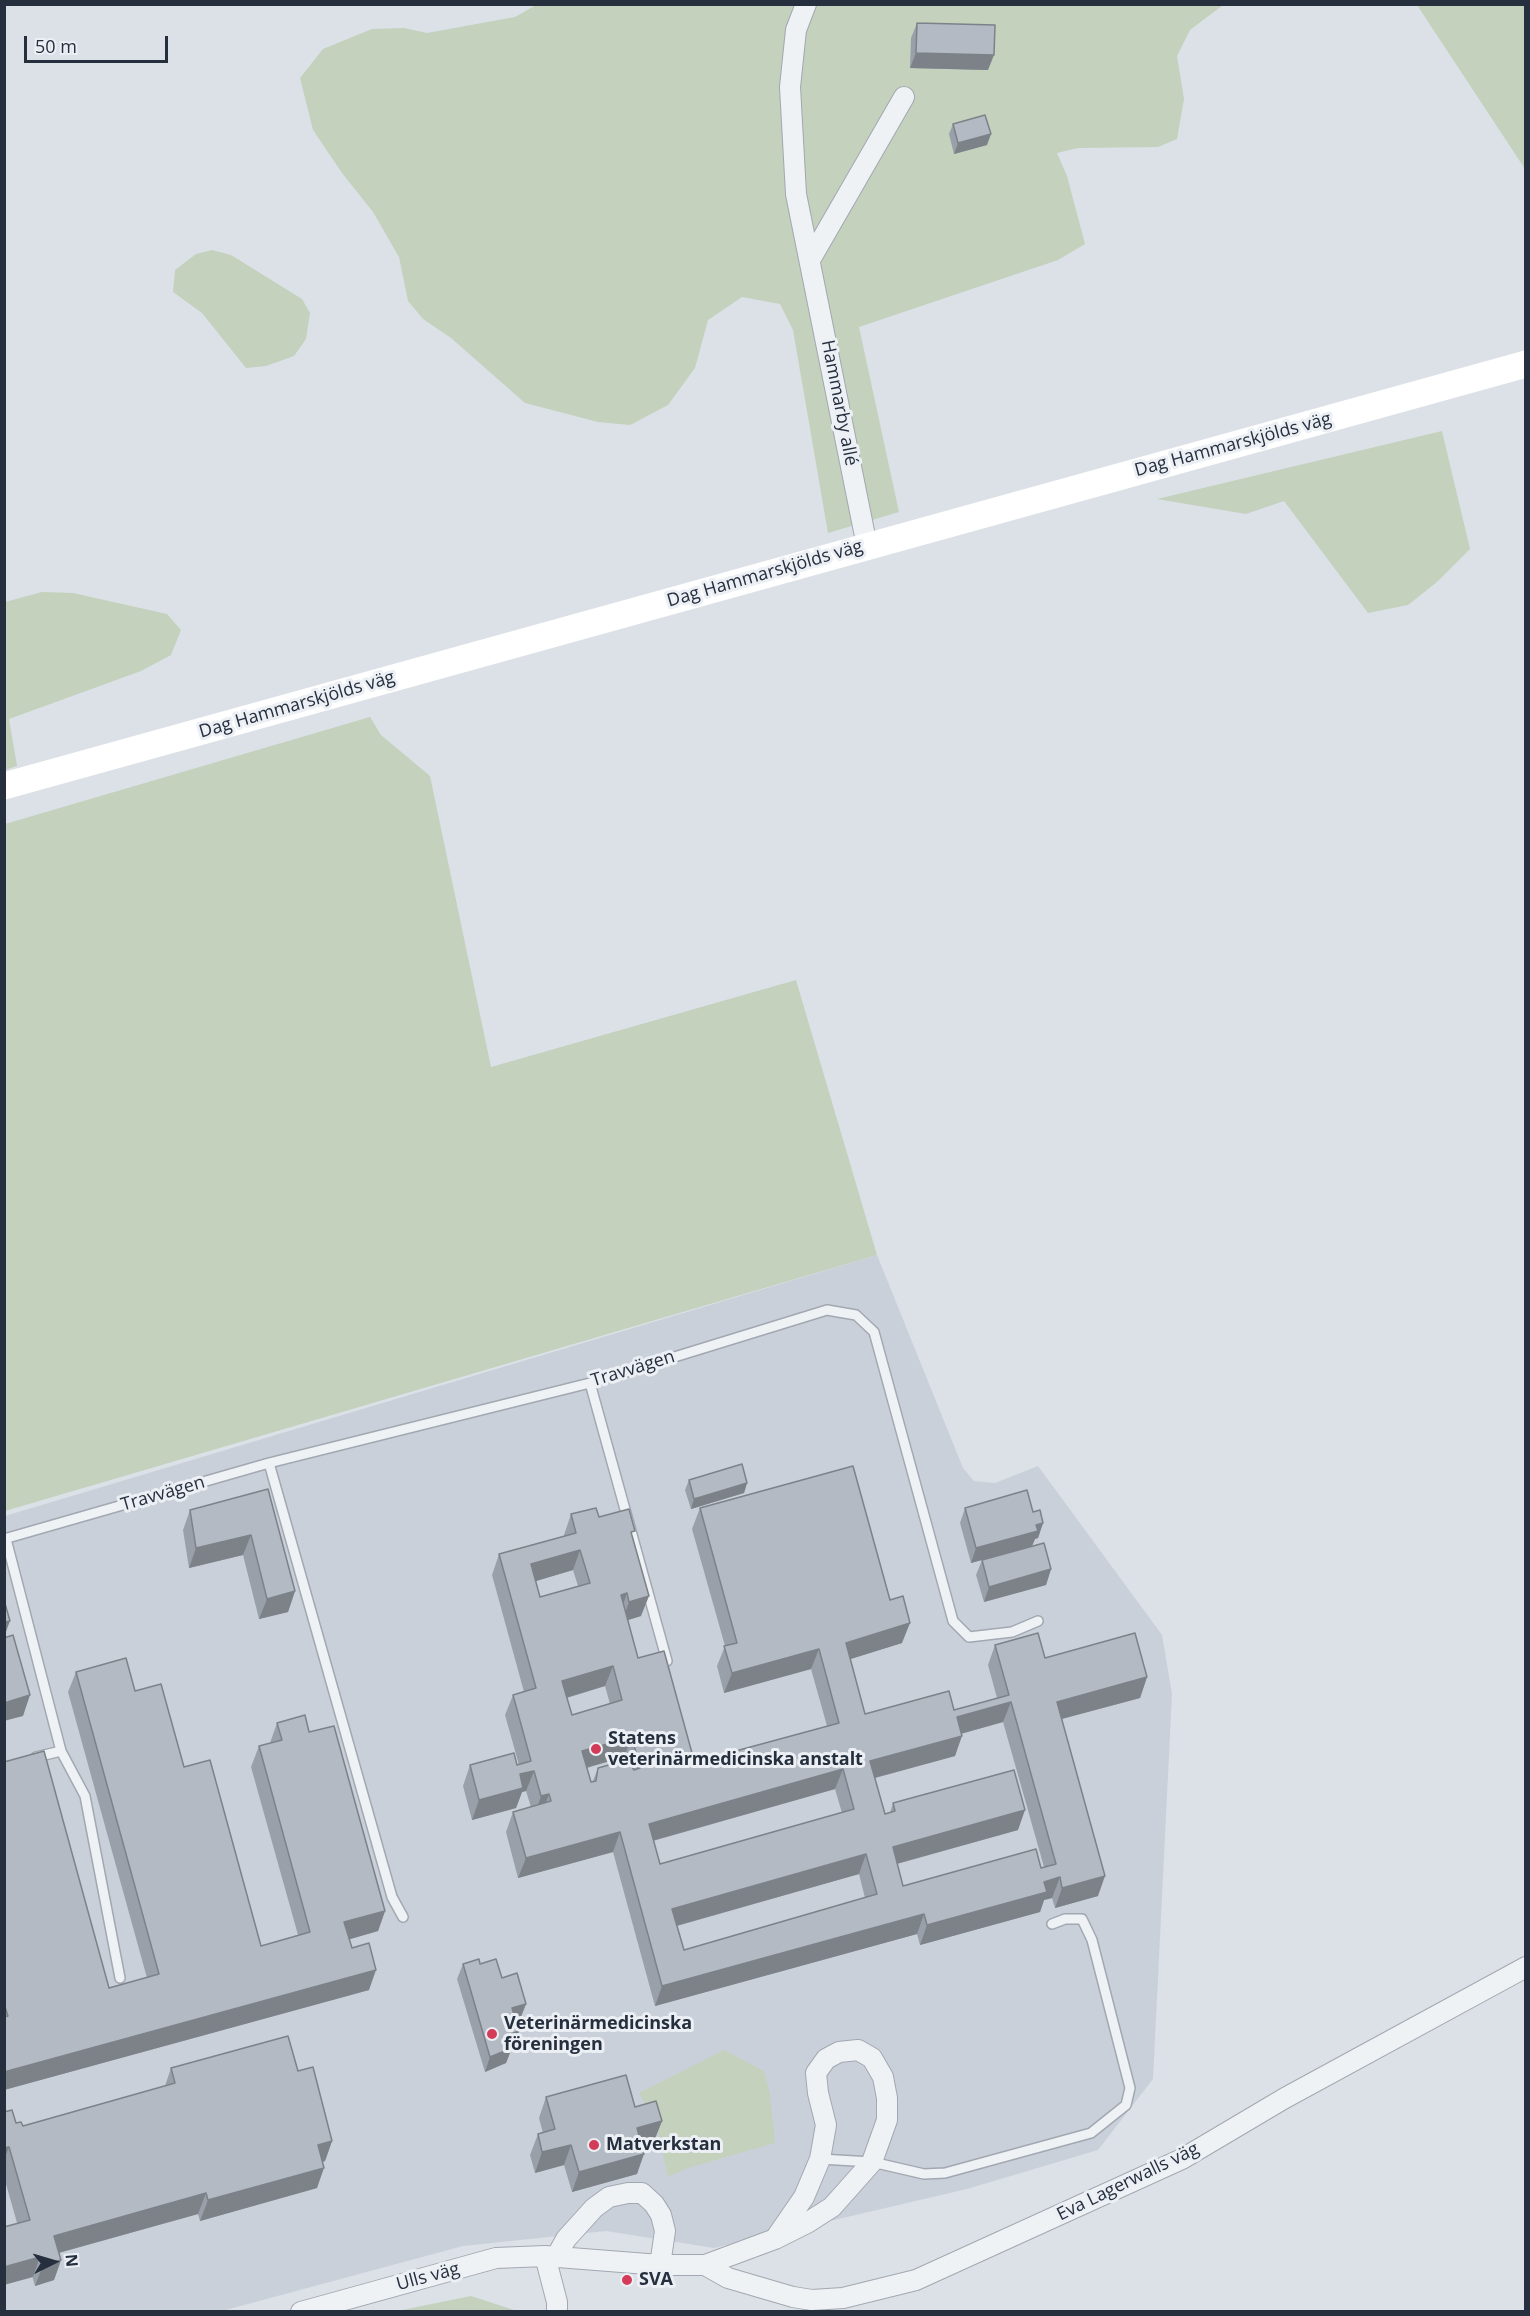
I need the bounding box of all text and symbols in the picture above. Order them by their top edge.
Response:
scale bar [27,24,171,62]
text: 50 m [35,34,77,58]
street label: Hammarby allé [816,338,862,468]
street label: Dag Hammarskjölds väg [1132,408,1334,482]
street label: Dag Hammarskjölds väg [665,536,865,612]
street label: Dag Hammarskjölds väg [197,667,397,743]
street label: Travvägen [589,1346,677,1392]
street label: Travvägen [119,1472,207,1516]
place label: Statens veterinärmedicinska anstalt [608,1728,863,1770]
marker: Statens veterinärmedicinska anstalt [589,1742,603,1756]
place label: Veterinärmedicinska föreningen [504,2013,692,2056]
marker: Veterinärmedicinska föreningen [485,2027,499,2041]
place label: Matverkstan [606,2134,721,2156]
marker: Matverkstan [587,2138,601,2152]
street label: Eva Lagerwalls väg [1053,2138,1203,2226]
north arrow [24,2232,84,2292]
text: N [60,2253,83,2268]
street label: Ulls väg [394,2258,462,2296]
place label: SVA [639,2269,673,2291]
marker: SVA [620,2273,634,2287]

